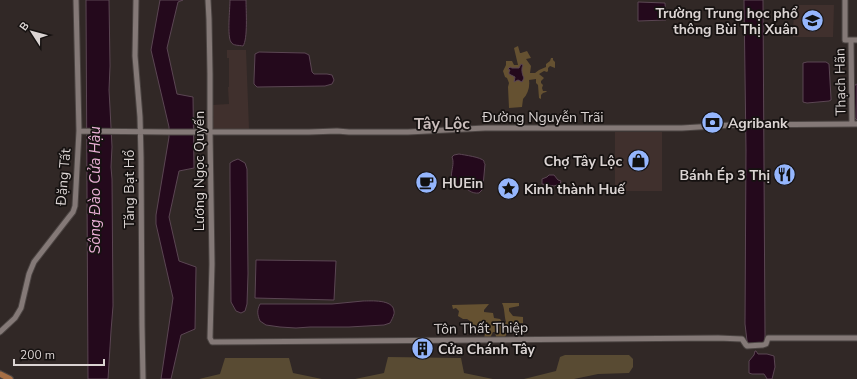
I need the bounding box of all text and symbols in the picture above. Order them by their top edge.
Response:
place label: Trường Trung học phổ thông Bùi Thị Xuân [655,4,798,39]
school or university icon: Trường Trung học phổ thông Bùi Thị Xuân [800,8,826,34]
north arrow [12,12,52,52]
text: B [16,19,33,34]
street label: Thạch Hãn [830,48,851,116]
street label: Đường Nguyễn Trãi [481,108,604,127]
bank icon: Agribank [699,110,725,136]
street label: Lương Ngọc Quyến [190,111,209,231]
district label: Tây Lộc [414,113,470,135]
place label: Agribank [728,114,788,133]
water label: Sông Đào Cửa Hậu [85,126,105,254]
street label: Đặng Tất [51,148,75,207]
shop icon: Chợ Tây Lộc [625,148,651,174]
street label: Tăng Bạt Hổ [120,150,139,228]
place label: Chợ Tây Lộc [544,152,622,171]
restaurant icon: Bánh Ép 3 Thị [772,162,798,188]
place label: Bánh Ép 3 Thị [679,166,770,185]
cafe icon: HUEin [413,170,439,196]
place label: HUEin [442,174,483,193]
place icon: Kinh thành Huế [495,176,521,202]
place label: Kinh thành Huế [524,180,626,199]
street label: Tôn Thất Thiệp [434,318,528,339]
building icon: Cửa Chánh Tây [410,336,436,362]
place label: Cửa Chánh Tây [438,340,536,359]
scale bar [14,341,104,367]
text: 200 m [20,347,55,363]

